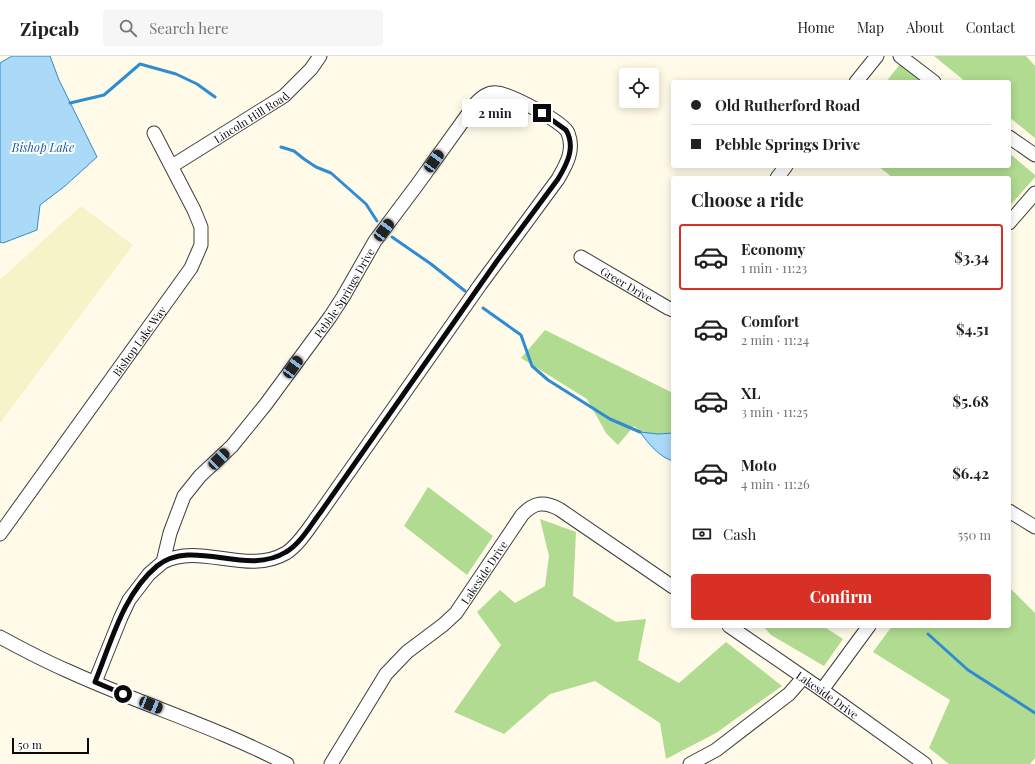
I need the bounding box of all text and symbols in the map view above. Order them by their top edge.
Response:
search box [103,10,383,46]
text: Zipcab [20,15,79,41]
icon: search [117,17,139,39]
text: Search here [149,18,229,38]
text: Home [797,18,835,37]
text: Map [857,18,884,37]
text: About [906,18,944,37]
text: Contact [966,18,1015,37]
map controls [619,68,659,108]
button: locate [619,68,659,108]
street label: Lincoln Hill Road [211,88,292,146]
text: Old Rutherford Road [715,95,860,115]
callout: 2 min [462,99,528,127]
text: 2 min [478,104,512,121]
route end [533,104,551,122]
text: Pebble Springs Drive [715,134,860,154]
water label: Bishop Lake [11,139,74,155]
car [422,148,446,174]
text: Choose a ride [691,188,804,212]
car [372,217,396,243]
icon: car [693,239,729,275]
text: Economy [741,239,805,259]
street label: Pebble Springs Drive [310,245,377,340]
text: $3.34 [954,247,989,267]
text: 1 min · 11:23 [741,259,807,276]
street label: Greer Drive [598,263,656,305]
street label: Bishop Lake Way [109,302,169,379]
icon: car [693,311,729,347]
text: Comfort [741,311,799,331]
text: $4.51 [956,319,989,339]
text: 2 min · 11:24 [741,331,809,348]
car [281,354,305,380]
icon: car [693,383,729,419]
text: XL [741,383,761,403]
text: $5.68 [953,391,989,411]
text: 3 min · 11:25 [741,403,808,420]
car [206,446,232,472]
icon: car [693,455,729,491]
text: Moto [741,455,777,475]
text: $6.42 [952,463,989,483]
text: 4 min · 11:26 [741,475,810,492]
icon: cash [691,523,713,545]
text: Cash [723,524,756,544]
text: 550 m [958,526,991,543]
street label: Lakeside Drive [457,537,510,607]
button: Confirm [691,574,991,620]
street label: Lakeside Drive [793,667,862,722]
route start [114,685,132,703]
car [138,695,164,715]
scale bar [12,736,89,755]
text: 50 m [18,737,42,752]

